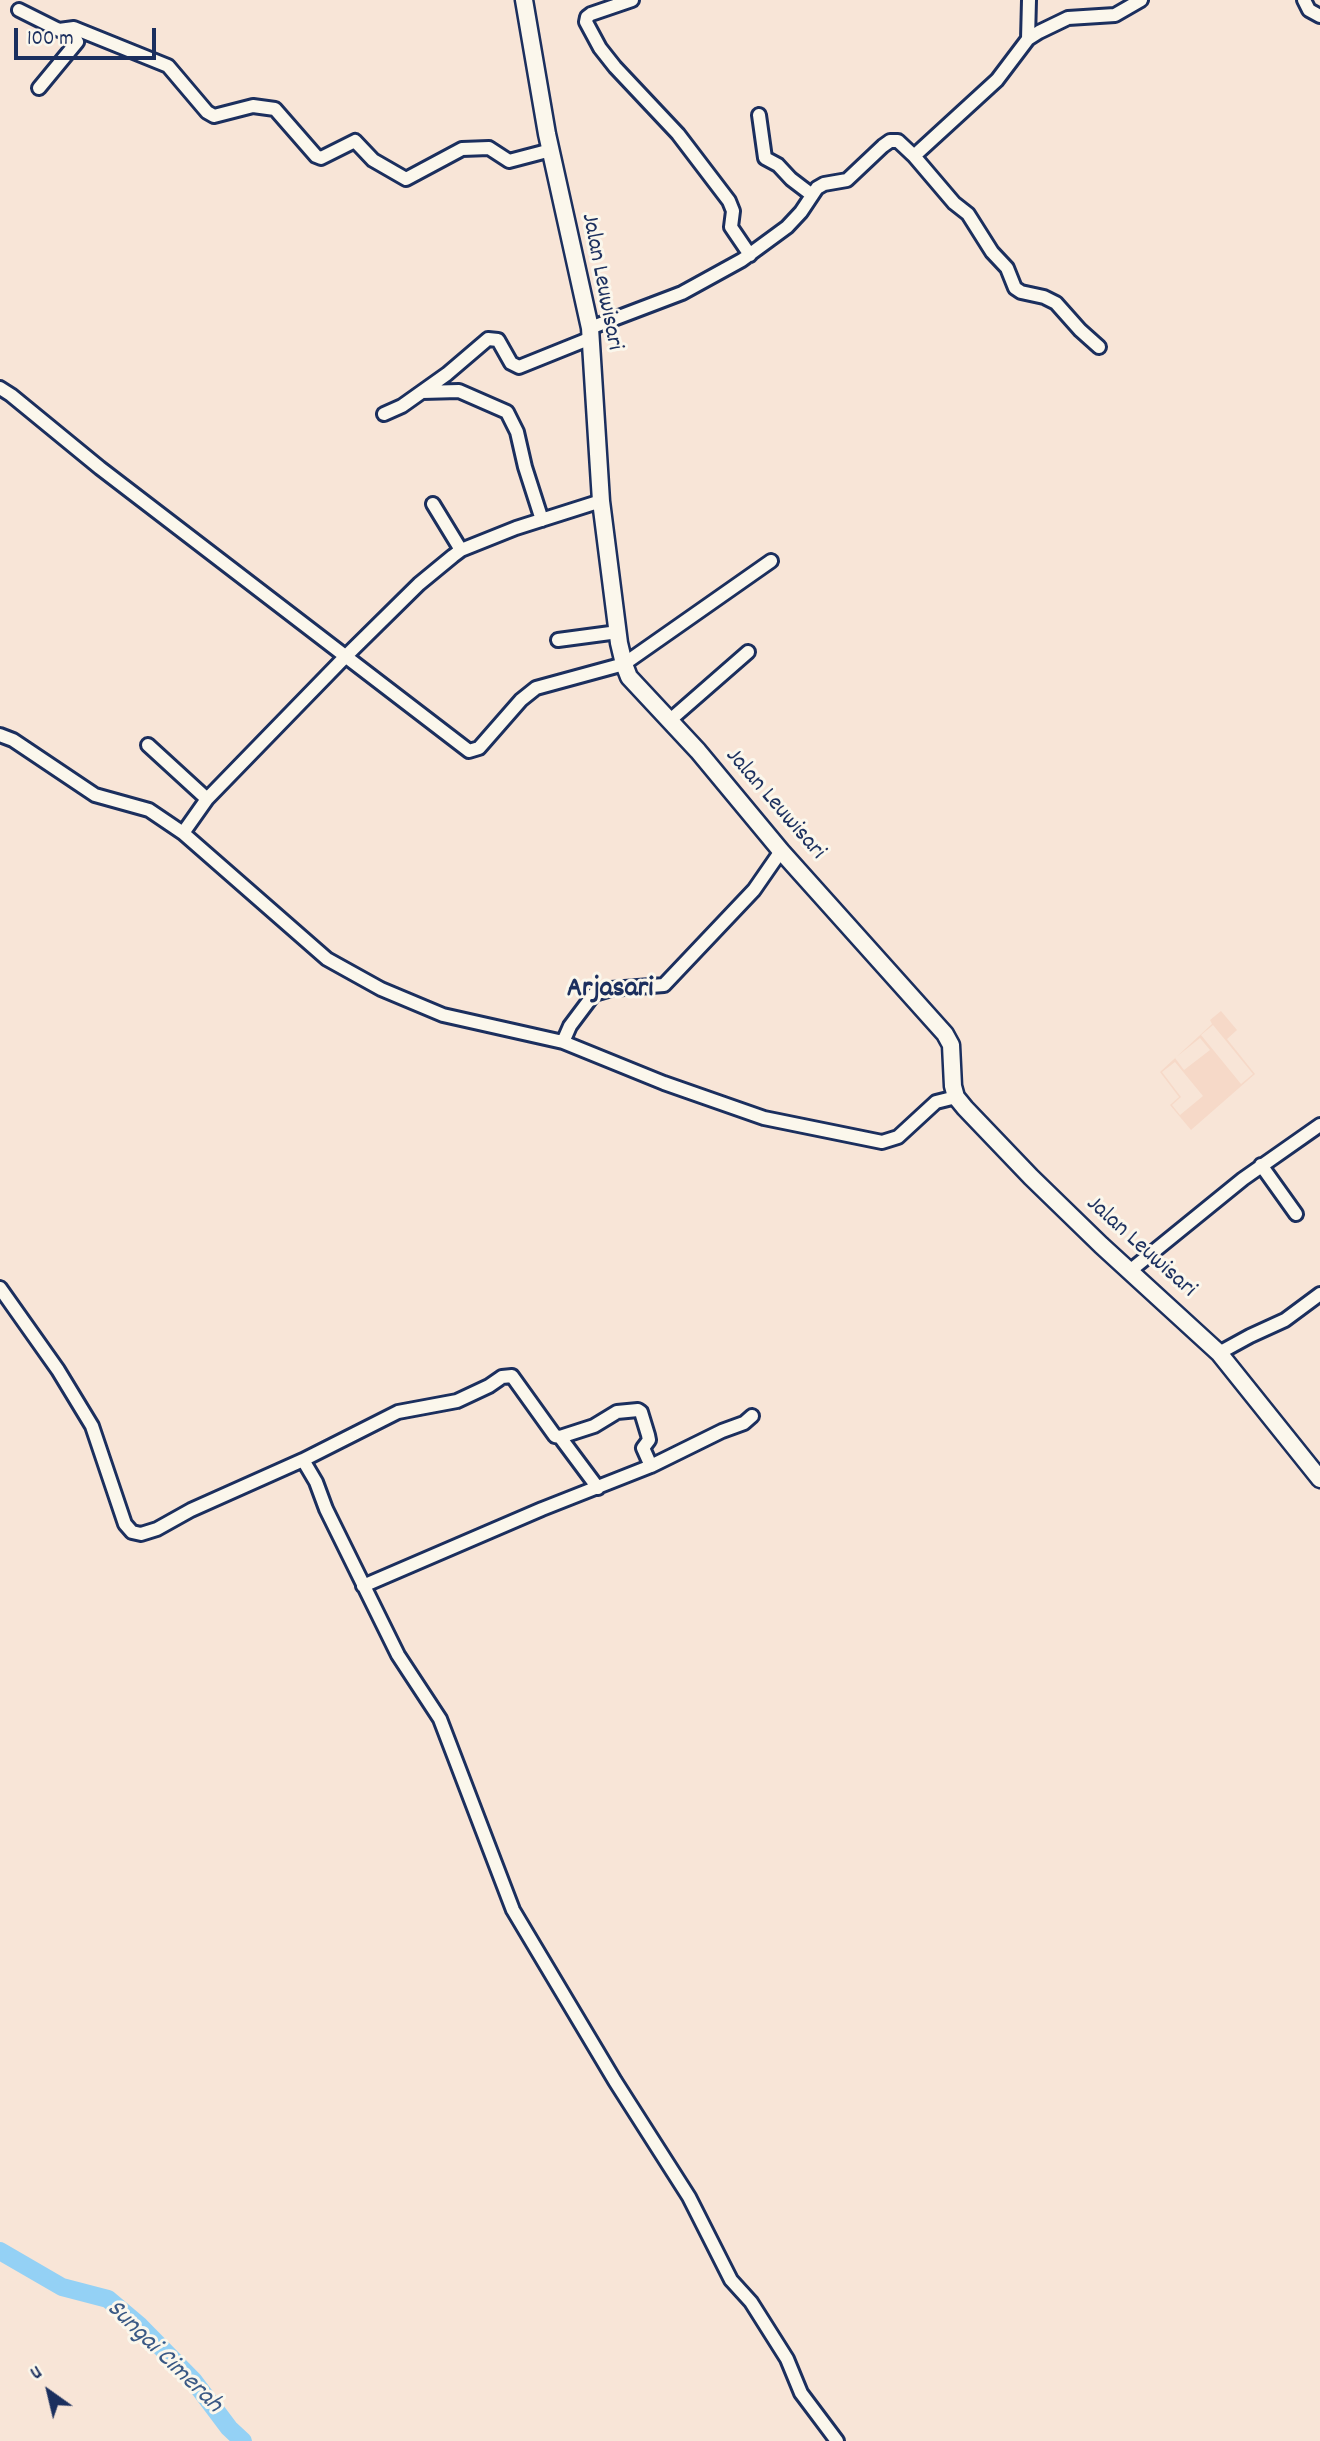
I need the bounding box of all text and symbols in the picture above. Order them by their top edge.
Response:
scale bar [18,14,159,58]
text: 100 m [27,25,74,55]
street label: Jalan Leuwisari [573,211,627,353]
street label: Jalan Leuwisari [718,743,830,867]
district label: Arjasari [567,974,653,1008]
street label: Jalan Leuwisari [1079,1191,1201,1305]
water label: Sungai Cimerah [98,2295,228,2421]
north arrow [14,2357,84,2427]
text: U [26,2360,48,2388]

